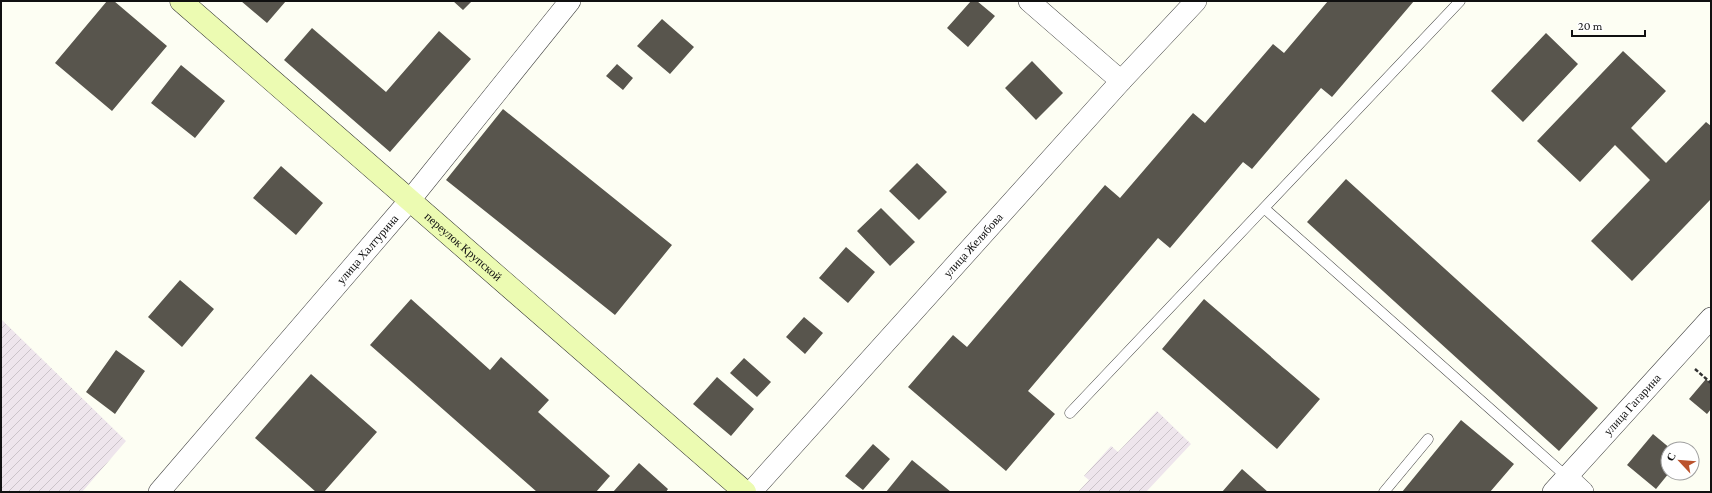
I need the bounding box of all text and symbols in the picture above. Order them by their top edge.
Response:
scale bar [1572,12,1645,38]
text: 20 m [1578,19,1603,33]
street label: переулок Крупской [422,209,505,284]
street label: улица Желябова [941,210,1006,280]
street label: улица Халтурина [334,211,402,287]
street label: улица Гагарина [1601,370,1664,438]
north arrow [1660,441,1700,481]
text: С [1664,450,1678,463]

